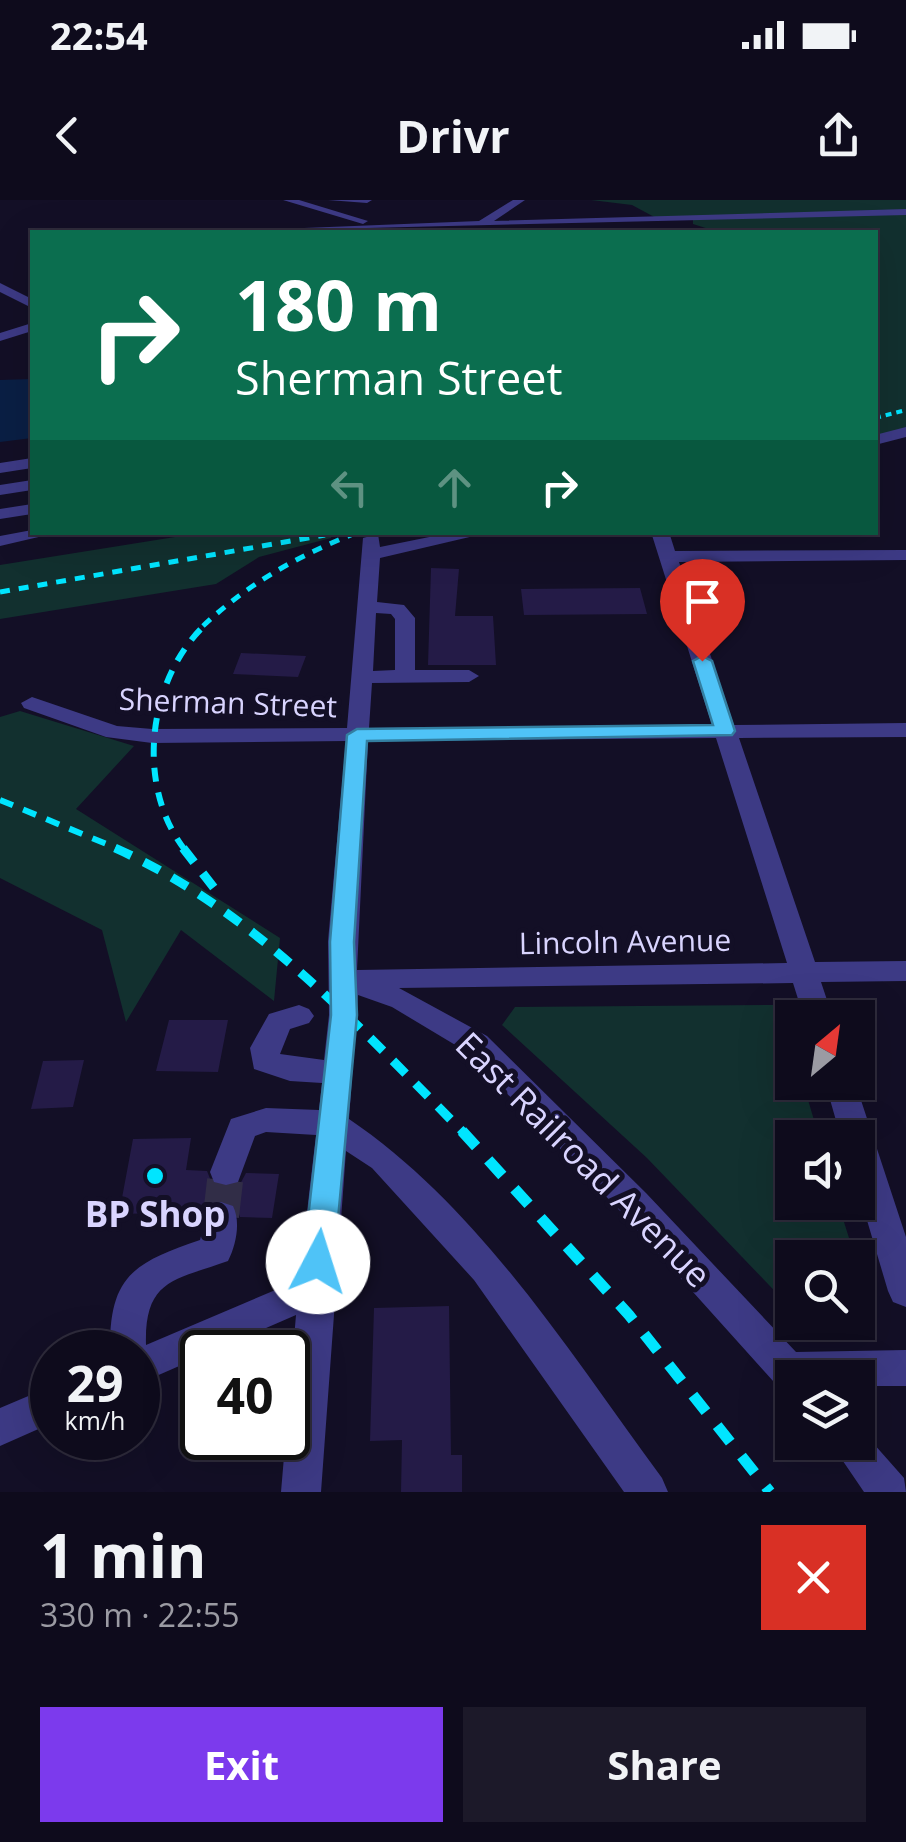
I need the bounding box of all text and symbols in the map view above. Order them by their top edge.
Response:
text: 22:54 [50,9,148,61]
text: Drivr [396,105,510,166]
icon: back [40,108,95,163]
icon: share [811,108,866,163]
text: 180 m [235,256,442,352]
icon: right [70,270,200,400]
text: Sherman Street [235,347,563,408]
icon: left [322,460,377,515]
icon: ahead [427,460,482,515]
icon: right [532,460,587,515]
pin [660,559,745,662]
icon: arrive [675,574,730,629]
street label: Sherman Street [118,678,338,726]
street label: Lincoln Avenue [519,919,731,963]
north arrow [775,1000,875,1100]
map controls [775,1000,875,1460]
street label: East Railroad Avenue [446,1021,722,1297]
button: sound [775,1120,875,1220]
marker: BP Shop [144,1165,166,1187]
place label: BP Shop [85,1190,225,1237]
position arrow [266,1210,370,1314]
button: search [775,1240,875,1340]
speed limit sign: 40 [180,1330,310,1460]
text: 29 [66,1349,124,1417]
button: layers [775,1360,875,1460]
text: km/h [65,1403,125,1437]
text: 1 min [40,1514,207,1596]
button: close [761,1525,866,1630]
text: 330 m · 22:55 [40,1593,239,1636]
button: Exit [40,1707,443,1822]
button: Share [463,1707,866,1822]

